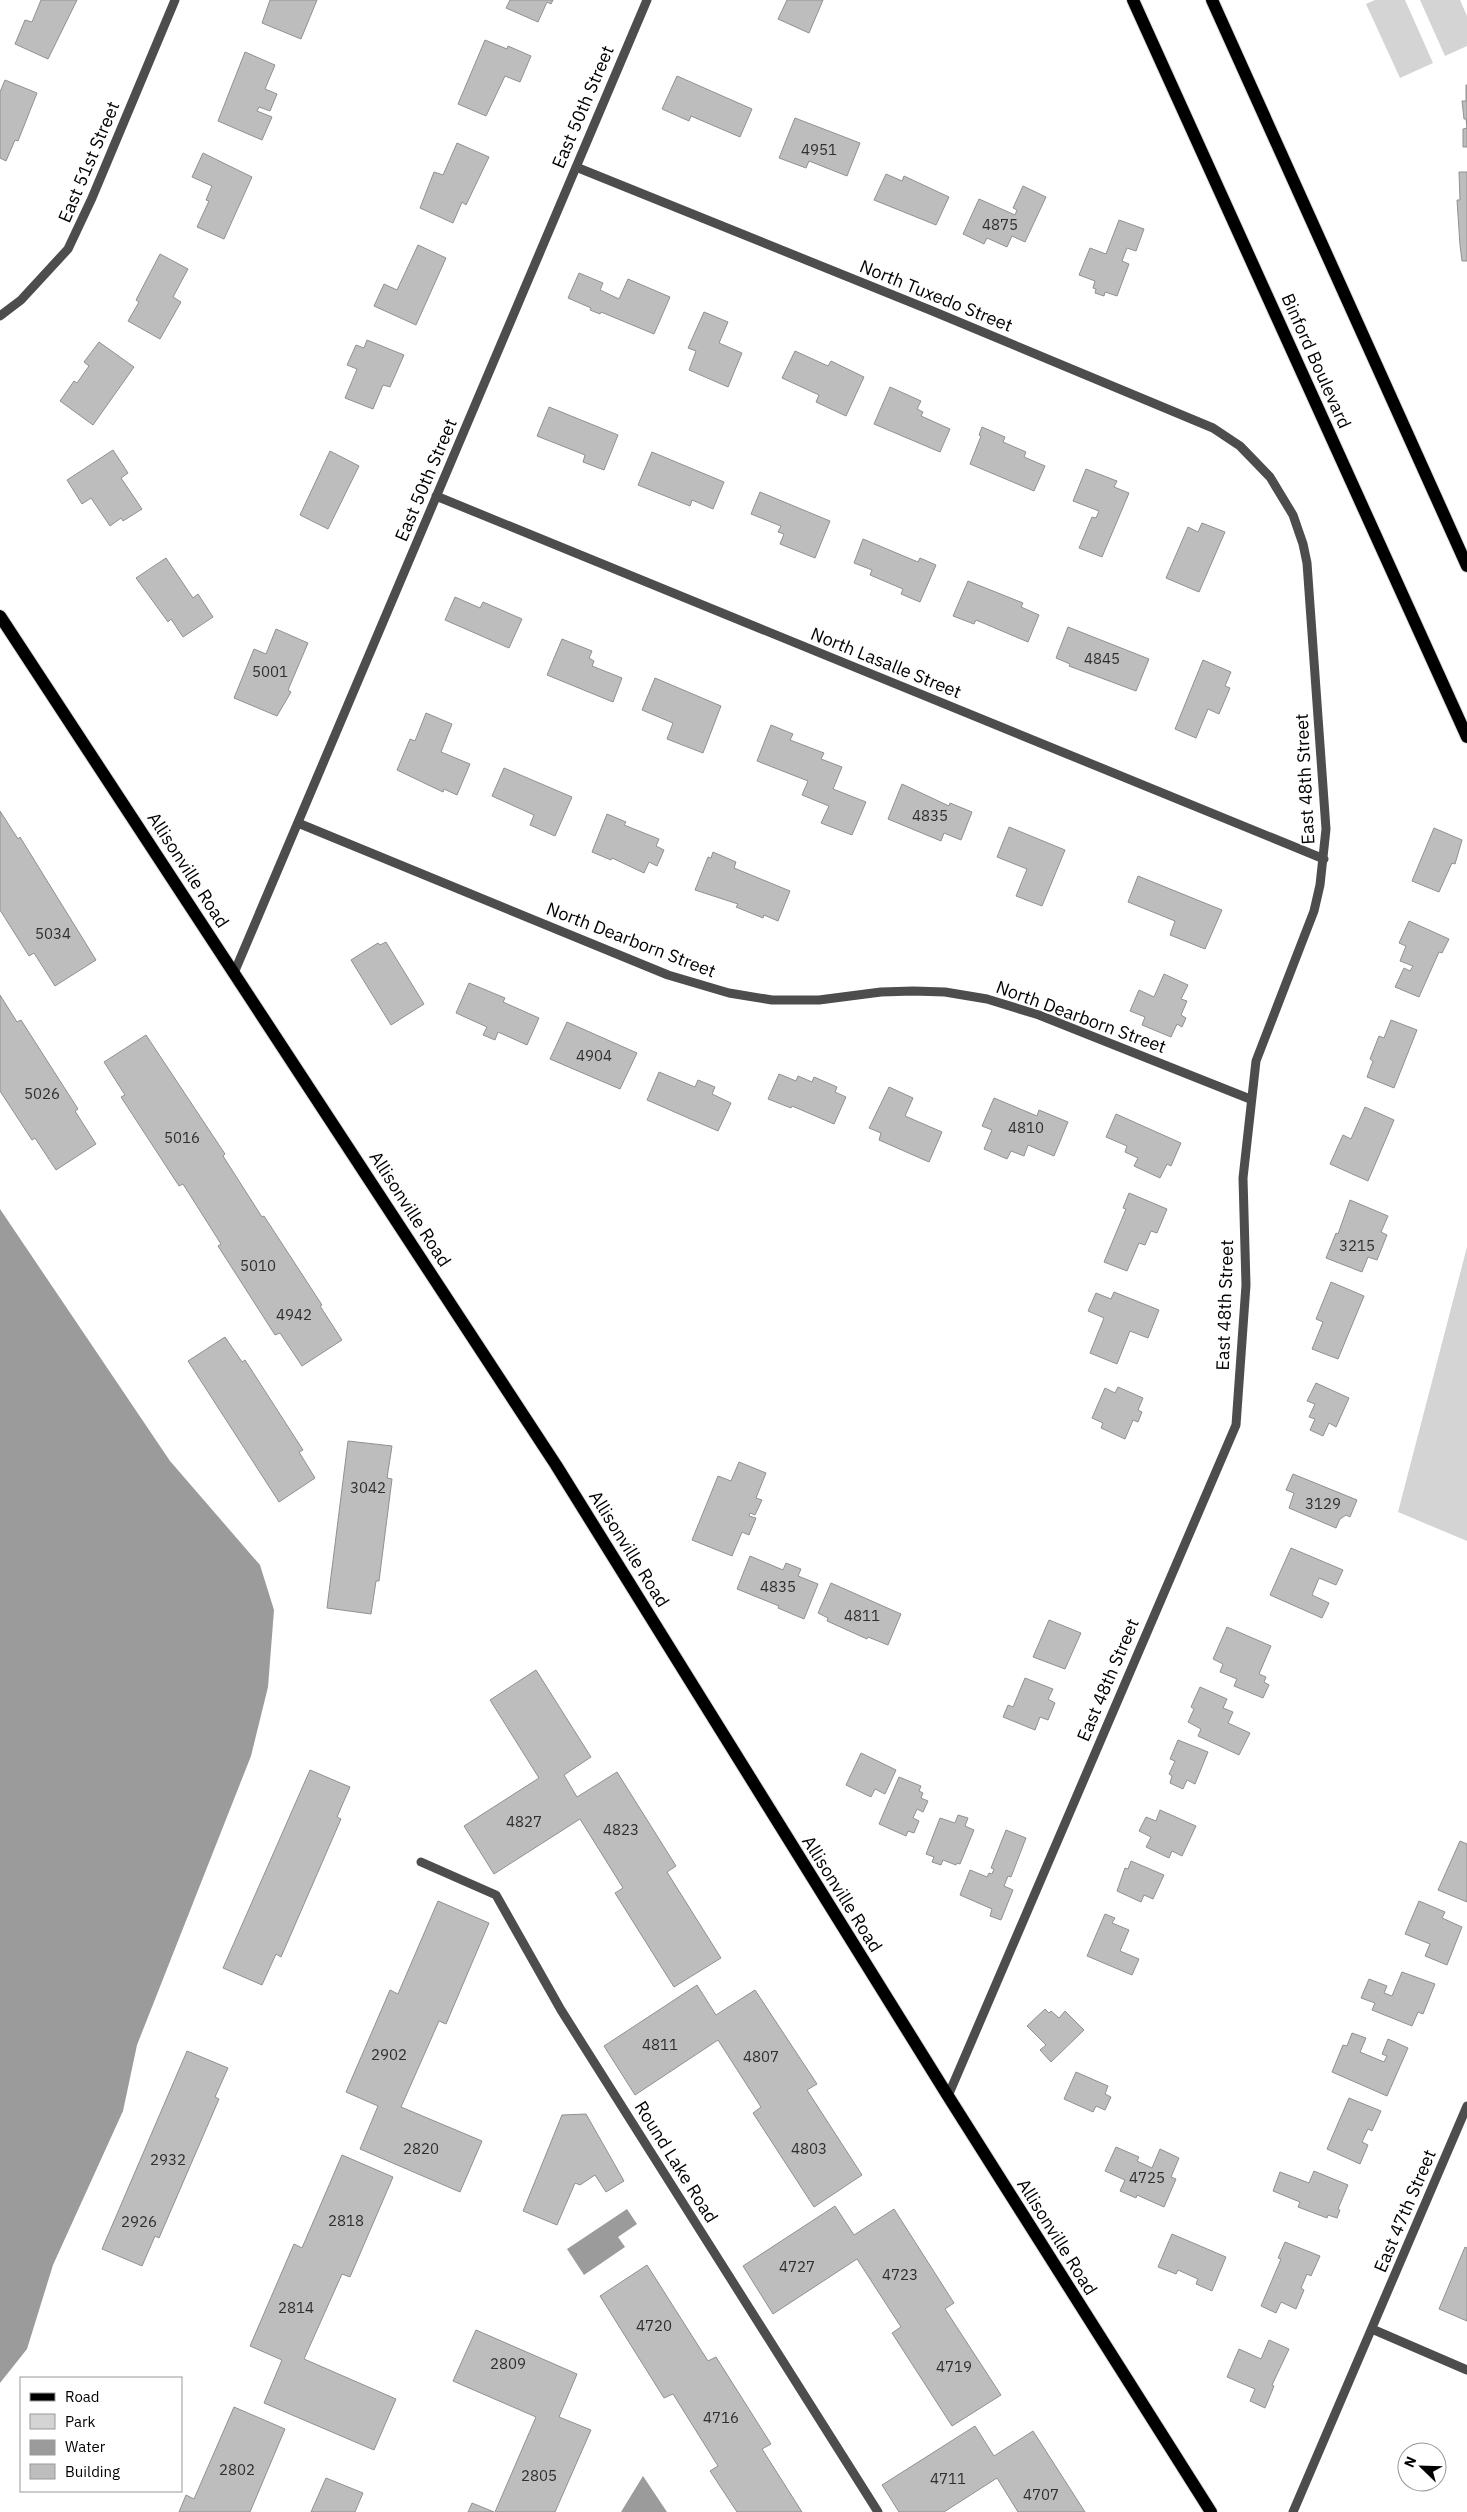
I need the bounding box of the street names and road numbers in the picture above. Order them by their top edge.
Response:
street label: East 50th Street [546,42,619,172]
street label: East 51st Street [53,98,124,226]
street label: North Tuxedo Street [856,254,1016,337]
street label: Binford Boulevard [1276,290,1357,432]
street label: East 50th Street [389,415,462,545]
street label: North Lasalle Street [807,622,965,703]
street label: East 48th Street [1290,713,1319,845]
street label: Allisonville Road [142,808,234,932]
street label: North Dearborn Street [543,897,719,982]
street label: North Dearborn Street [993,975,1169,1058]
street label: Allisonville Road [364,1147,456,1271]
street label: East 48th Street [1211,1239,1238,1371]
street label: Allisonville Road [584,1486,674,1611]
street label: East 48th Street [1071,1615,1144,1745]
street label: Allisonville Road [797,1831,887,1956]
street label: Round Lake Road [630,2096,723,2227]
street label: East 47th Street [1368,2146,1441,2276]
street label: Allisonville Road [1012,2174,1102,2299]

